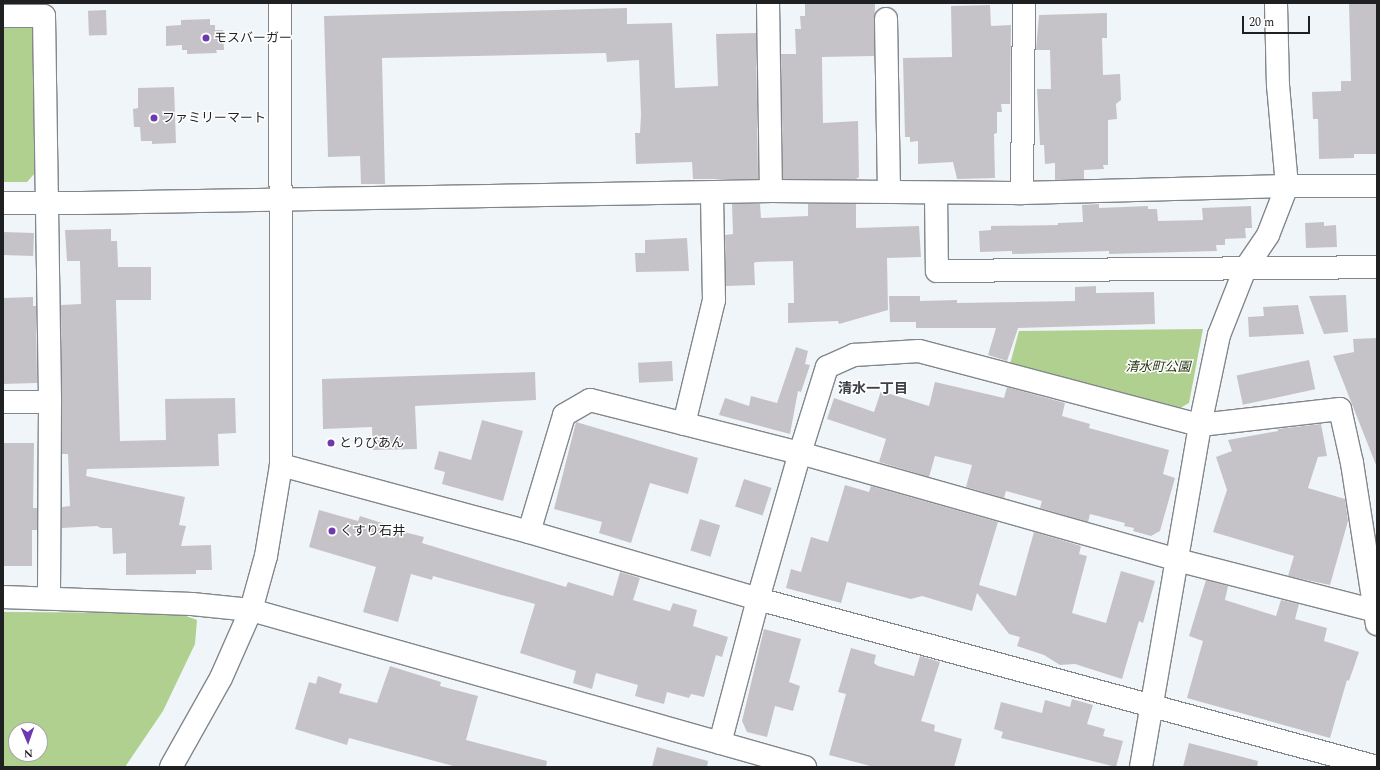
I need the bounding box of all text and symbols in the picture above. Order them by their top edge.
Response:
scale bar [1244,8,1312,34]
text: 20 m [1249,13,1274,32]
place label: モスバーガー [214,30,292,46]
marker: モスバーガー [201,33,211,43]
place label: ファミリーマート [162,110,266,126]
marker: ファミリーマート [149,113,159,123]
park label: 清水町公園 [1126,359,1190,375]
district label: 清水一丁目 [838,381,908,397]
place label: とりびあん [339,435,404,451]
marker: とりびあん [326,438,336,448]
place label: くすり石井 [340,523,405,539]
marker: くすり石井 [327,526,337,536]
north arrow [8,722,48,762]
text: N [24,745,33,762]

